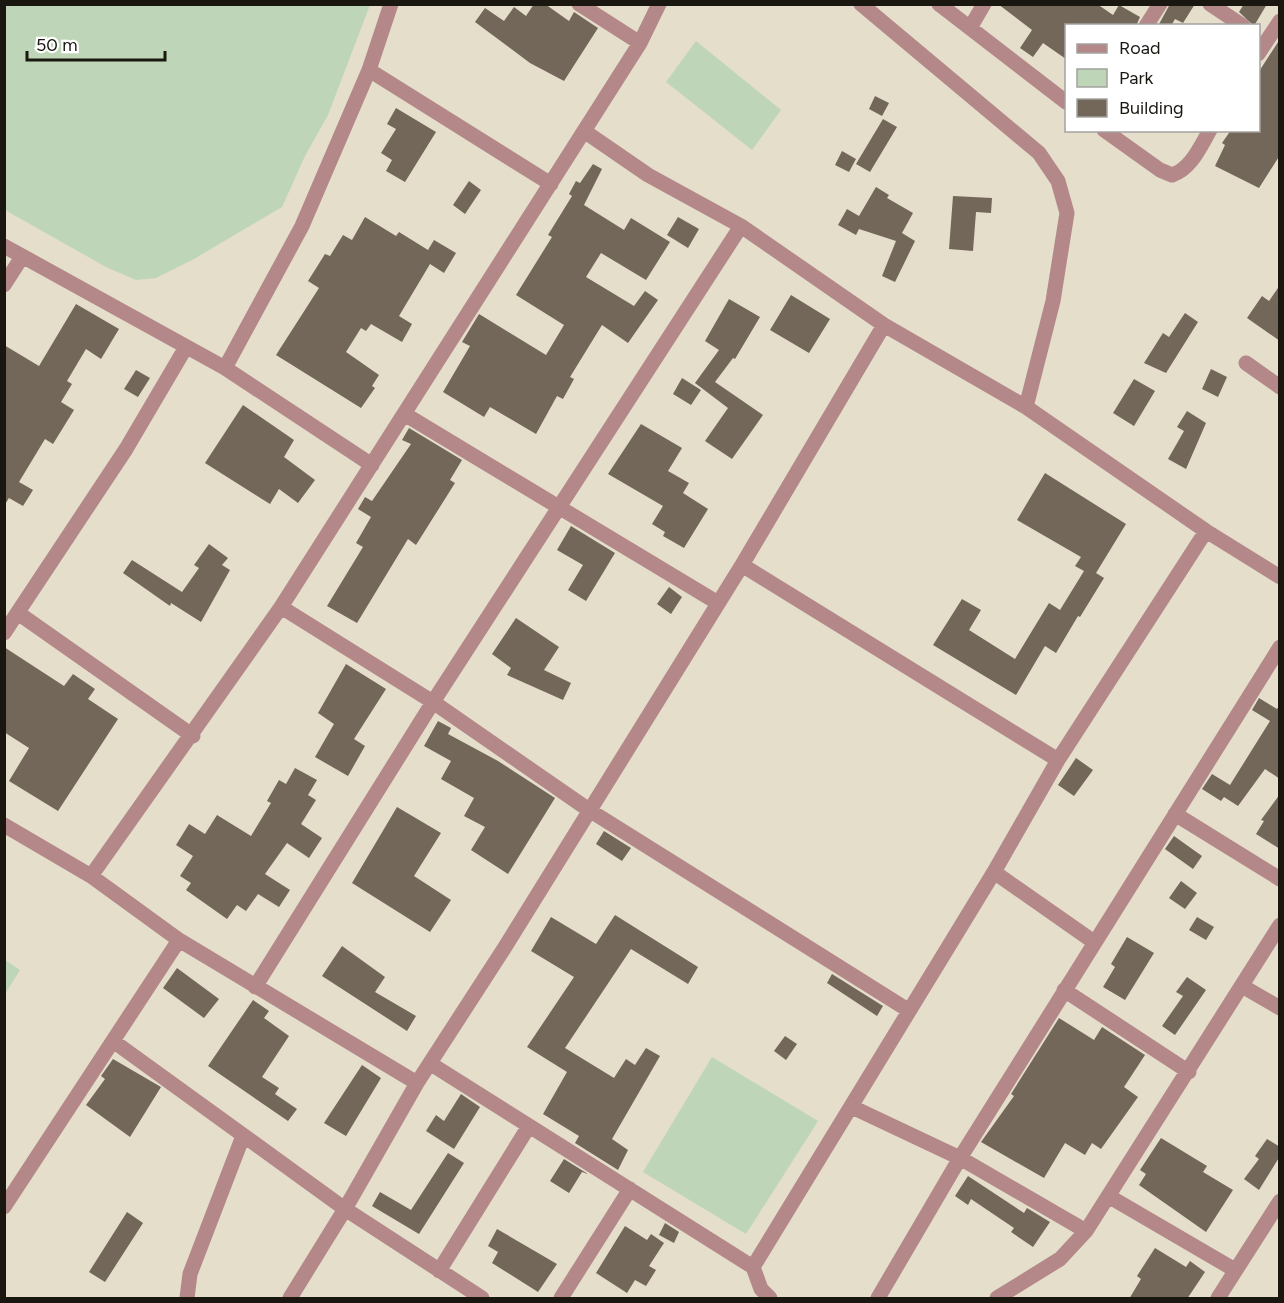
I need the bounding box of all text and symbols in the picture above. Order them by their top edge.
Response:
scale bar [27,24,165,62]
legend [1065,24,1260,132]
text: 50 m [36,34,78,56]
text: Road [1119,37,1160,59]
text: Park [1119,67,1154,89]
text: Building [1119,97,1184,119]

